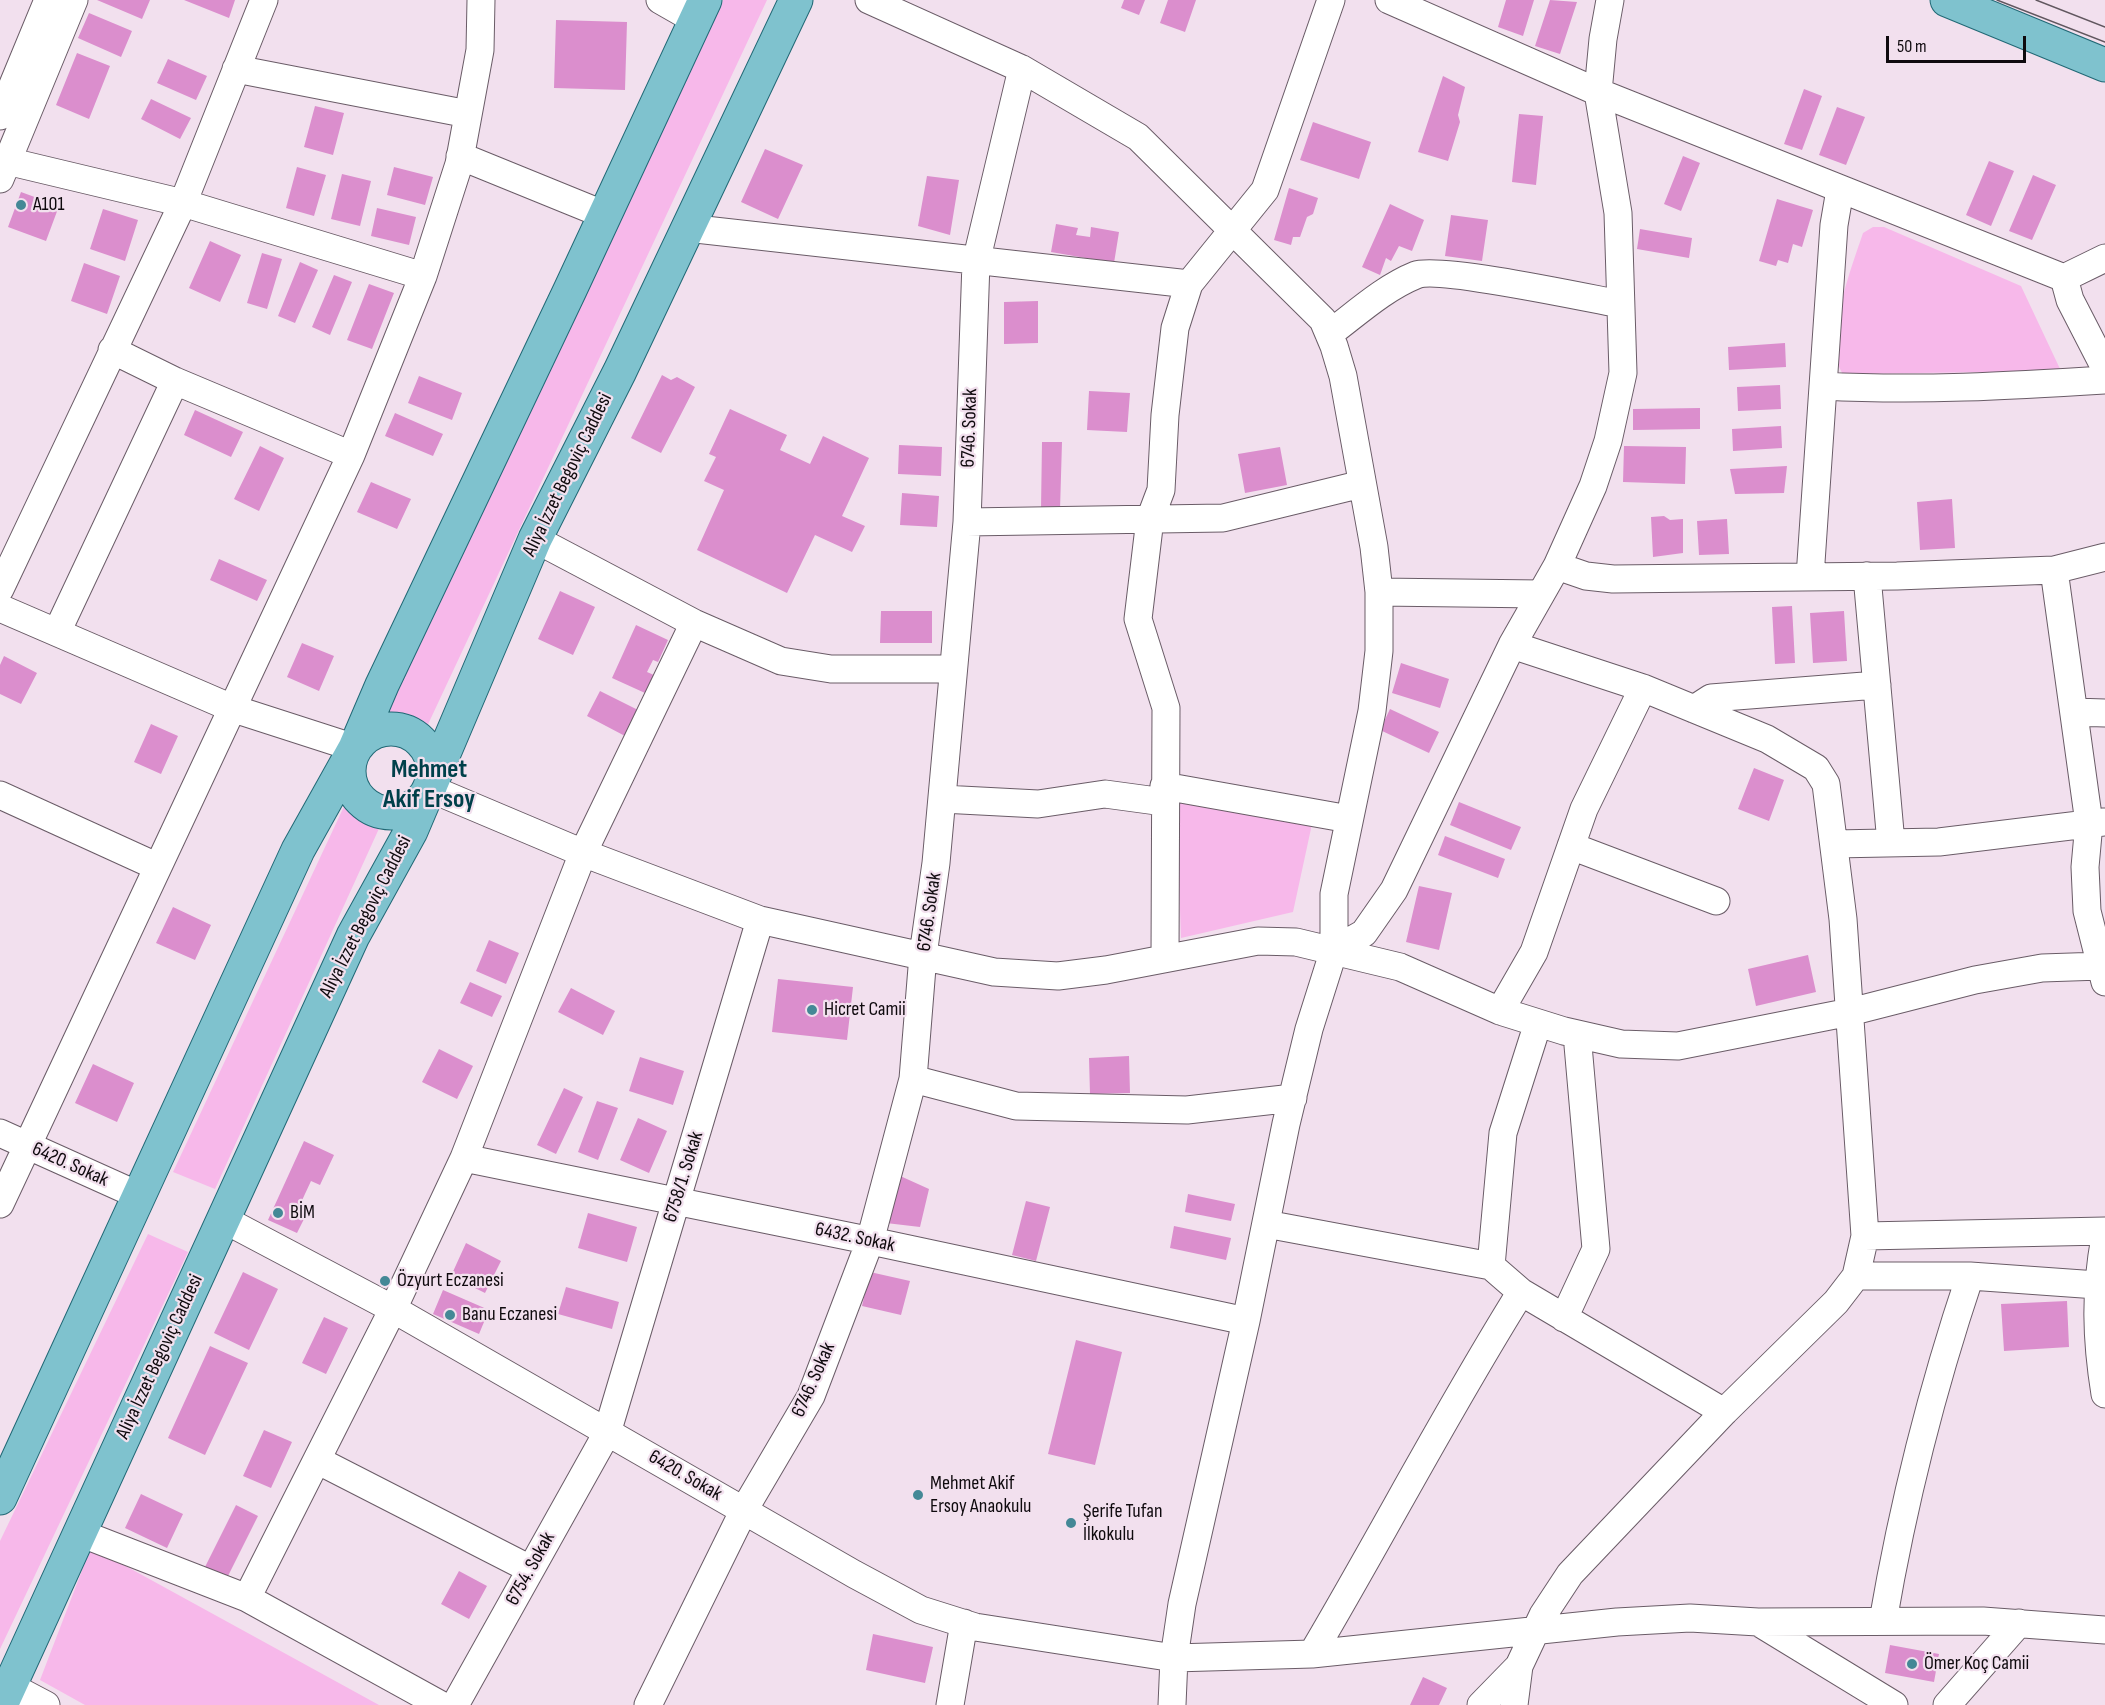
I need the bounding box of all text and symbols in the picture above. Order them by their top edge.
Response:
scale bar [1889,24,2028,62]
text: 50 m [1897,36,1927,57]
place label: A101 [33,193,64,217]
marker: A101 [14,198,28,212]
street label: 6746. Sokak [957,388,983,468]
street label: Aliya İzzet Begoviç Caddesi [518,389,618,561]
district label: Mehmet Akif Ersoy [383,754,475,816]
street label: Aliya İzzet Begoviç Caddesi [315,832,417,1002]
street label: 6746. Sokak [913,871,947,953]
place label: Hicret Camii [824,998,906,1022]
marker: Hicret Camii [805,1003,819,1017]
street label: 6758/1. Sokak [659,1129,709,1225]
street label: 6420. Sokak [28,1138,112,1192]
place label: BİM [290,1201,315,1225]
marker: BİM [271,1206,285,1220]
street label: 6432. Sokak [813,1218,897,1258]
place label: Özyurt Eczanesi [397,1269,504,1293]
street label: Aliya İzzet Begoviç Caddesi [111,1271,209,1443]
marker: Özyurt Eczanesi [378,1274,392,1288]
place label: Banu Eczanesi [462,1303,557,1327]
marker: Banu Eczanesi [443,1308,457,1322]
street label: 6746. Sokak [787,1339,841,1421]
street label: 6420. Sokak [644,1445,726,1507]
place label: Mehmet Akif Ersoy Anaokulu [930,1472,1031,1519]
marker: Mehmet Akif Ersoy Anaokulu [911,1488,925,1502]
place label: Şerife Tufan İlkokulu [1083,1500,1162,1547]
marker: Şerife Tufan İlkokulu [1064,1516,1078,1530]
street label: 6754. Sokak [501,1528,561,1610]
place label: Ömer Koç Camii [1924,1652,2029,1676]
marker: Ömer Koç Camii [1905,1657,1919,1671]

